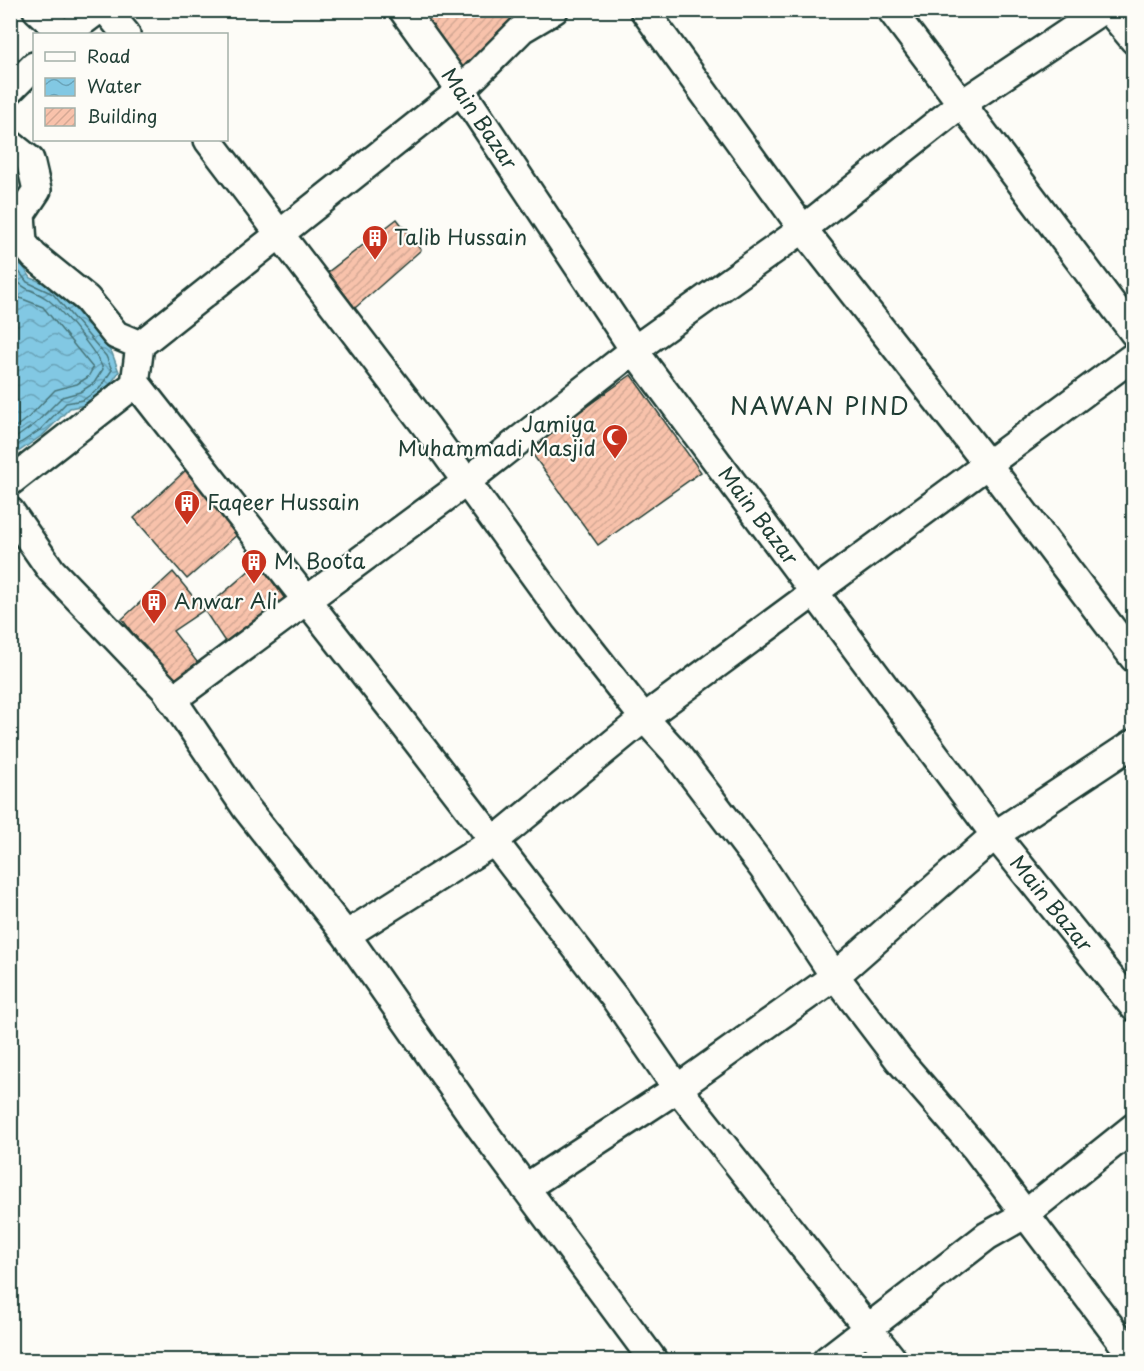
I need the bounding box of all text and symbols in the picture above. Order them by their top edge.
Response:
legend [33,33,228,141]
text: Road [87,42,131,69]
street label: Main Bazar [435,61,527,176]
text: Water [87,72,142,99]
text: Building [87,102,157,129]
place label: Talib Hussain [394,220,527,252]
building icon: Talib Hussain [360,223,390,261]
district label: NAWAN PIND [730,387,910,423]
place label: Jamiya Muhammadi Masjid [398,407,597,463]
mosque icon: Jamiya Muhammadi Masjid [600,422,630,460]
street label: Main Bazar [712,459,808,571]
place label: Faqeer Hussain [207,485,360,517]
building icon: Faqeer Hussain [172,488,202,526]
place label: M. Boota [274,544,365,576]
building icon: M. Boota [239,547,269,585]
place label: Anwar Ali [174,584,278,616]
building icon: Anwar Ali [139,587,169,625]
street label: Main Bazar [1003,847,1102,959]

